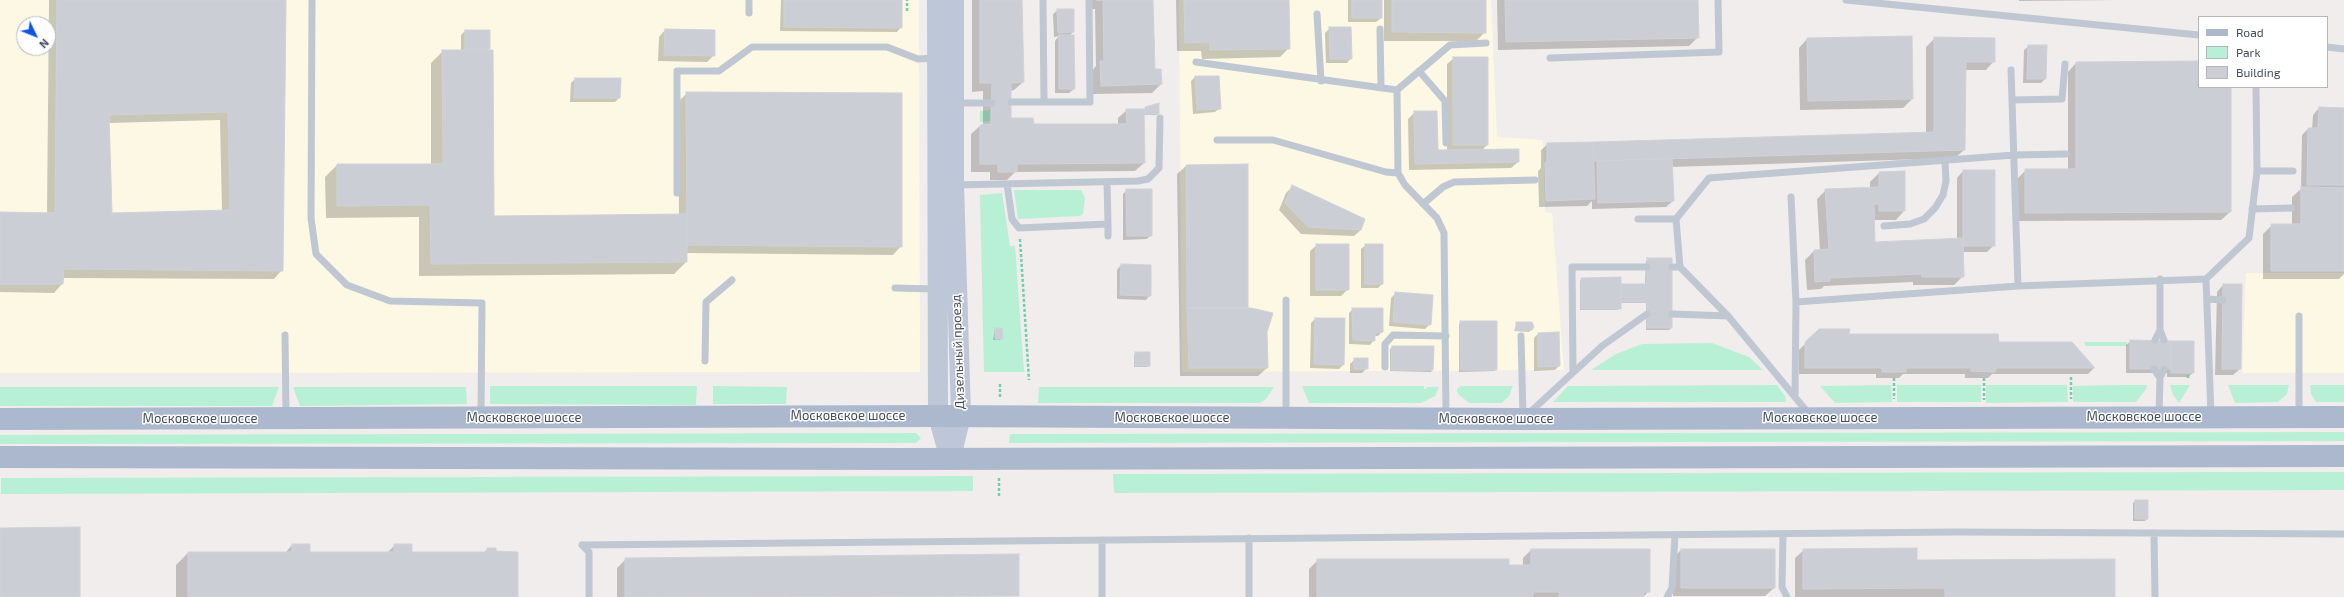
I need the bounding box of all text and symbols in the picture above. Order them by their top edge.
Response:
north arrow [16,16,56,56]
legend [2198,16,2328,88]
text: Road [2236,25,2264,39]
text: N [37,36,52,51]
text: Park [2236,45,2261,59]
text: Building [2236,65,2280,79]
street label: Дизельный проезд [948,294,968,410]
street label: Московское шоссе [791,408,905,424]
street label: Московское шоссе [2087,409,2201,425]
street label: Московское шоссе [467,410,581,426]
street label: Московское шоссе [1115,410,1229,426]
street label: Московское шоссе [1763,410,1877,426]
street label: Московское шоссе [143,411,257,427]
street label: Московское шоссе [1439,411,1553,427]

